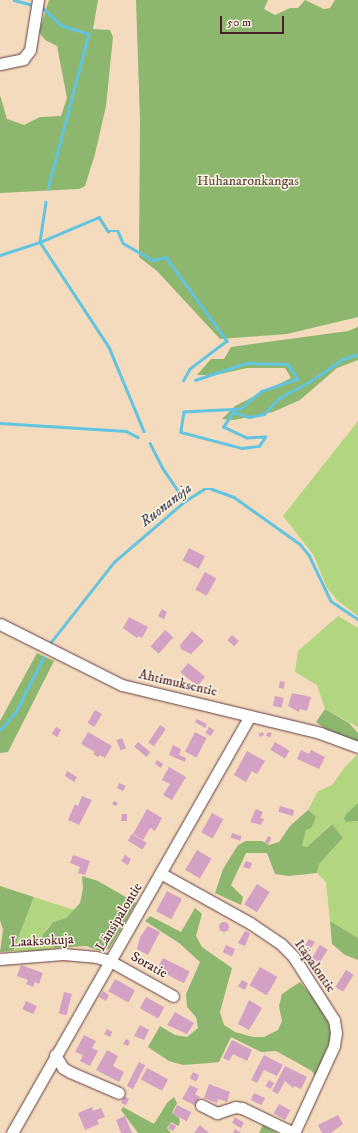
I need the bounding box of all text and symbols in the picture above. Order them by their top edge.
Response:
scale bar [222,8,286,34]
text: 50 m [227,15,251,30]
park label: Huhanaronkangas [197,173,299,189]
water label: Ruonanoja [137,479,195,531]
street label: Ahtimuksentie [137,666,219,700]
street label: Länsipalontie [92,880,146,954]
street label: Laaksokuja [10,931,74,951]
street label: Itäpalontie [291,936,339,996]
street label: Soratie [128,948,170,982]

